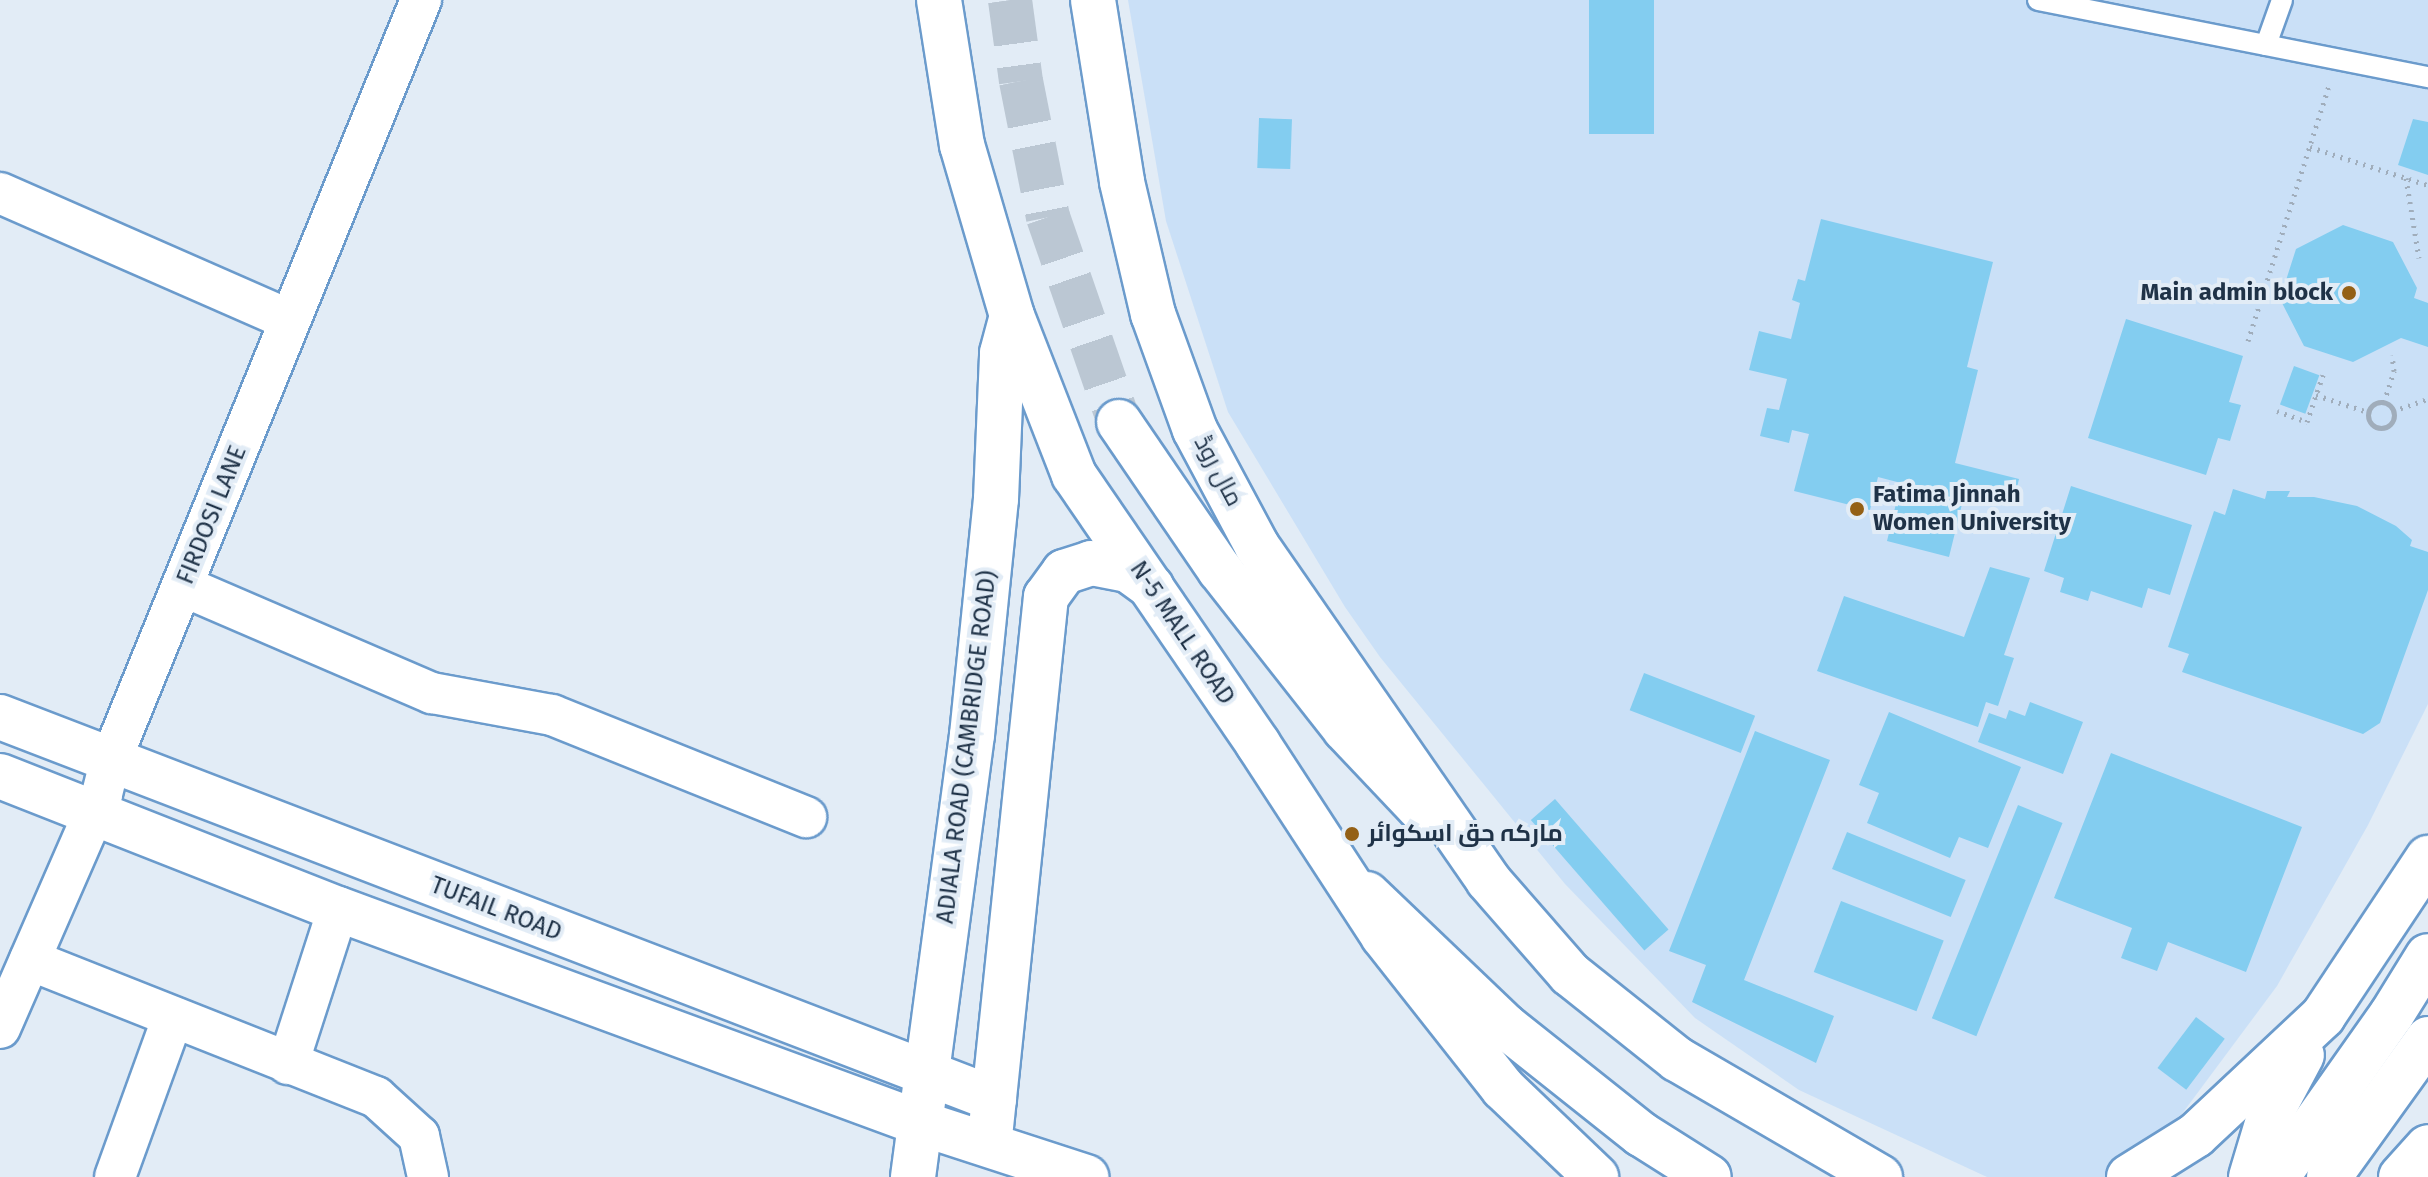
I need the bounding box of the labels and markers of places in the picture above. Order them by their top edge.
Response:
place label: Main admin block [2140,279,2333,307]
marker: Main admin block [2340,284,2358,302]
place label: Fatima Jinnah Women University [1873,481,2071,537]
marker: Fatima Jinnah Women University [1848,500,1866,518]
place label: مارکہ حق اسکوائر [1368,820,1563,848]
marker: مارکہ حق اسکوائر [1343,825,1361,843]

